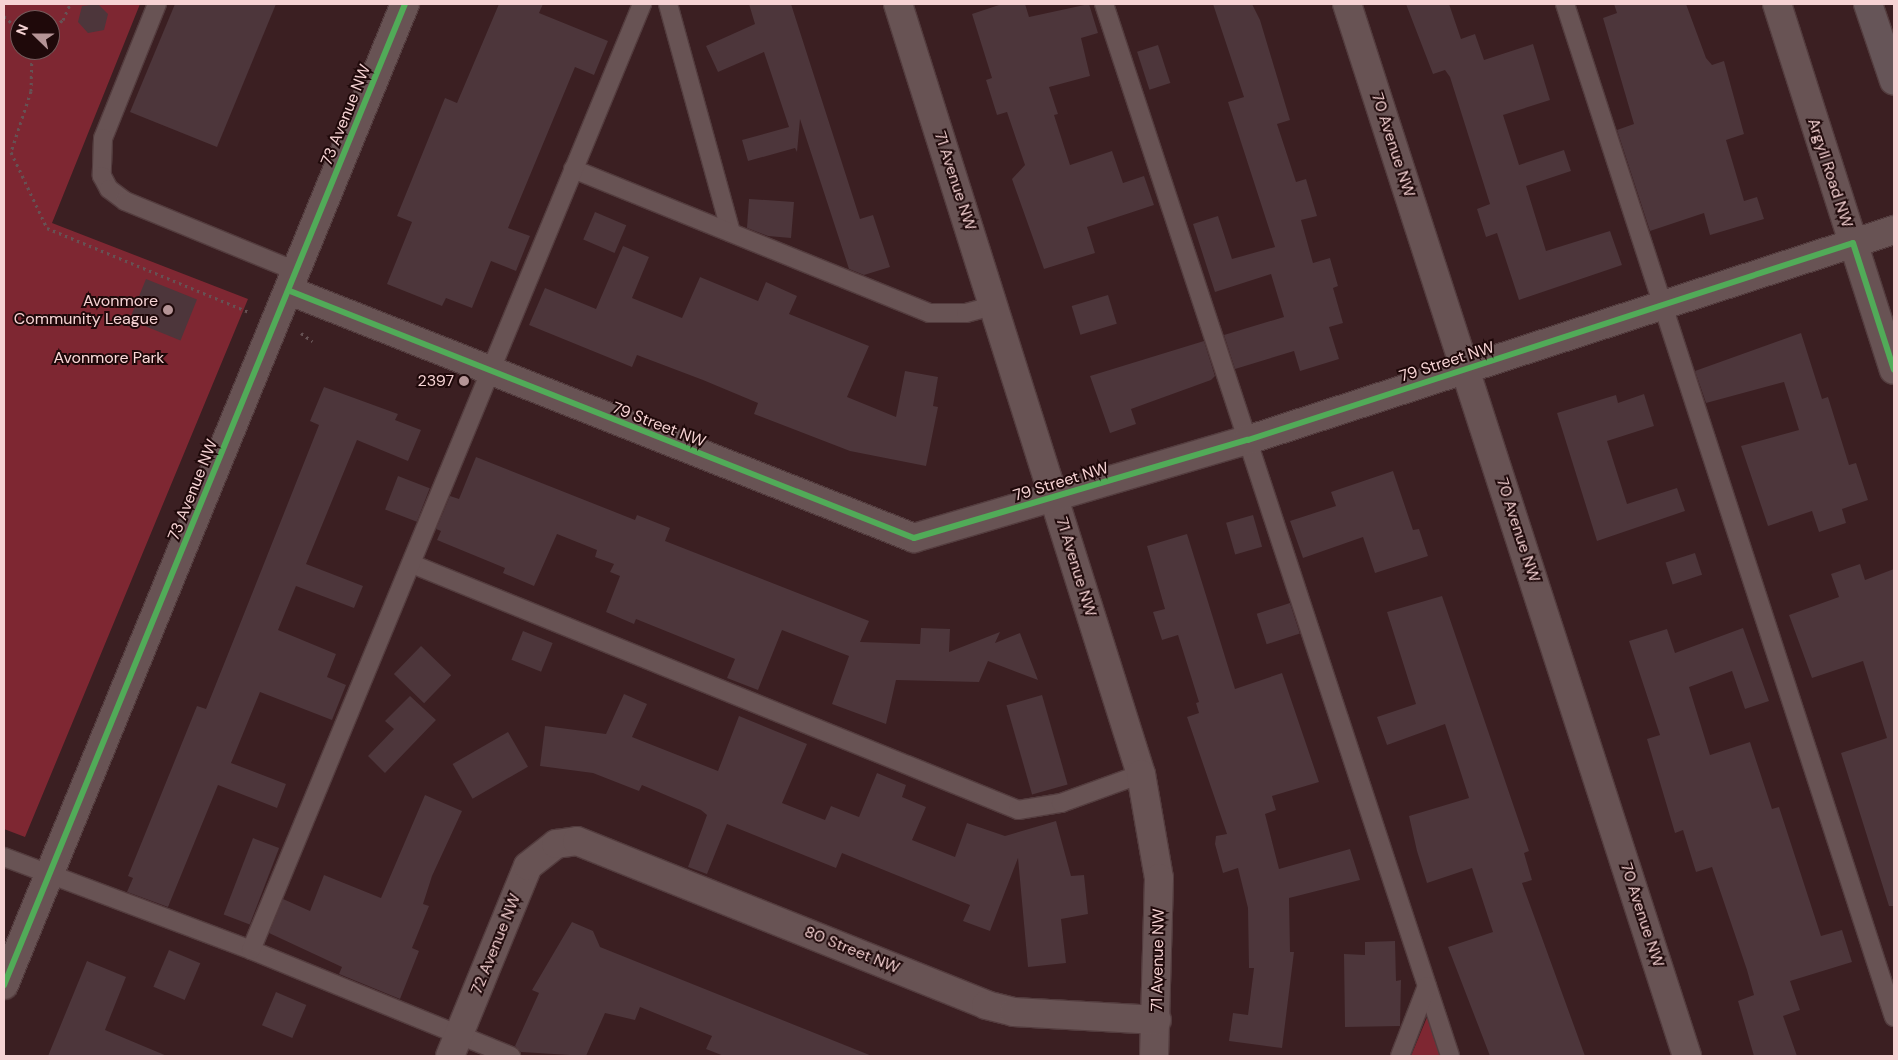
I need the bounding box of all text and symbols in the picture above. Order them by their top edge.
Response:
north arrow [10,10,60,60]
text: N [12,22,32,38]
street label: 73 Avenue NW [317,62,375,168]
street label: 70 Avenue NW [1367,90,1419,200]
street label: Argyll Road NW [1803,116,1857,230]
street label: 71 Avenue NW [930,129,980,233]
place label: Avonmore Community League [14,291,158,329]
marker: Avonmore Community League [162,304,174,316]
street label: 79 Street NW [1397,338,1497,386]
park label: Avonmore Park [54,348,164,368]
place label: 2397 [418,371,454,391]
marker: 2397 [458,375,470,387]
street label: 79 Street NW [610,398,708,452]
street label: 73 Avenue NW [164,437,222,543]
street label: 79 Street NW [1011,458,1111,506]
street label: 70 Avenue NW [1492,475,1544,585]
street label: 71 Avenue NW [1052,515,1100,619]
street label: 70 Avenue NW [1616,860,1668,970]
street label: 72 Avenue NW [467,891,525,997]
street label: 71 Avenue NW [1148,908,1168,1012]
street label: 80 Street NW [802,922,902,978]

